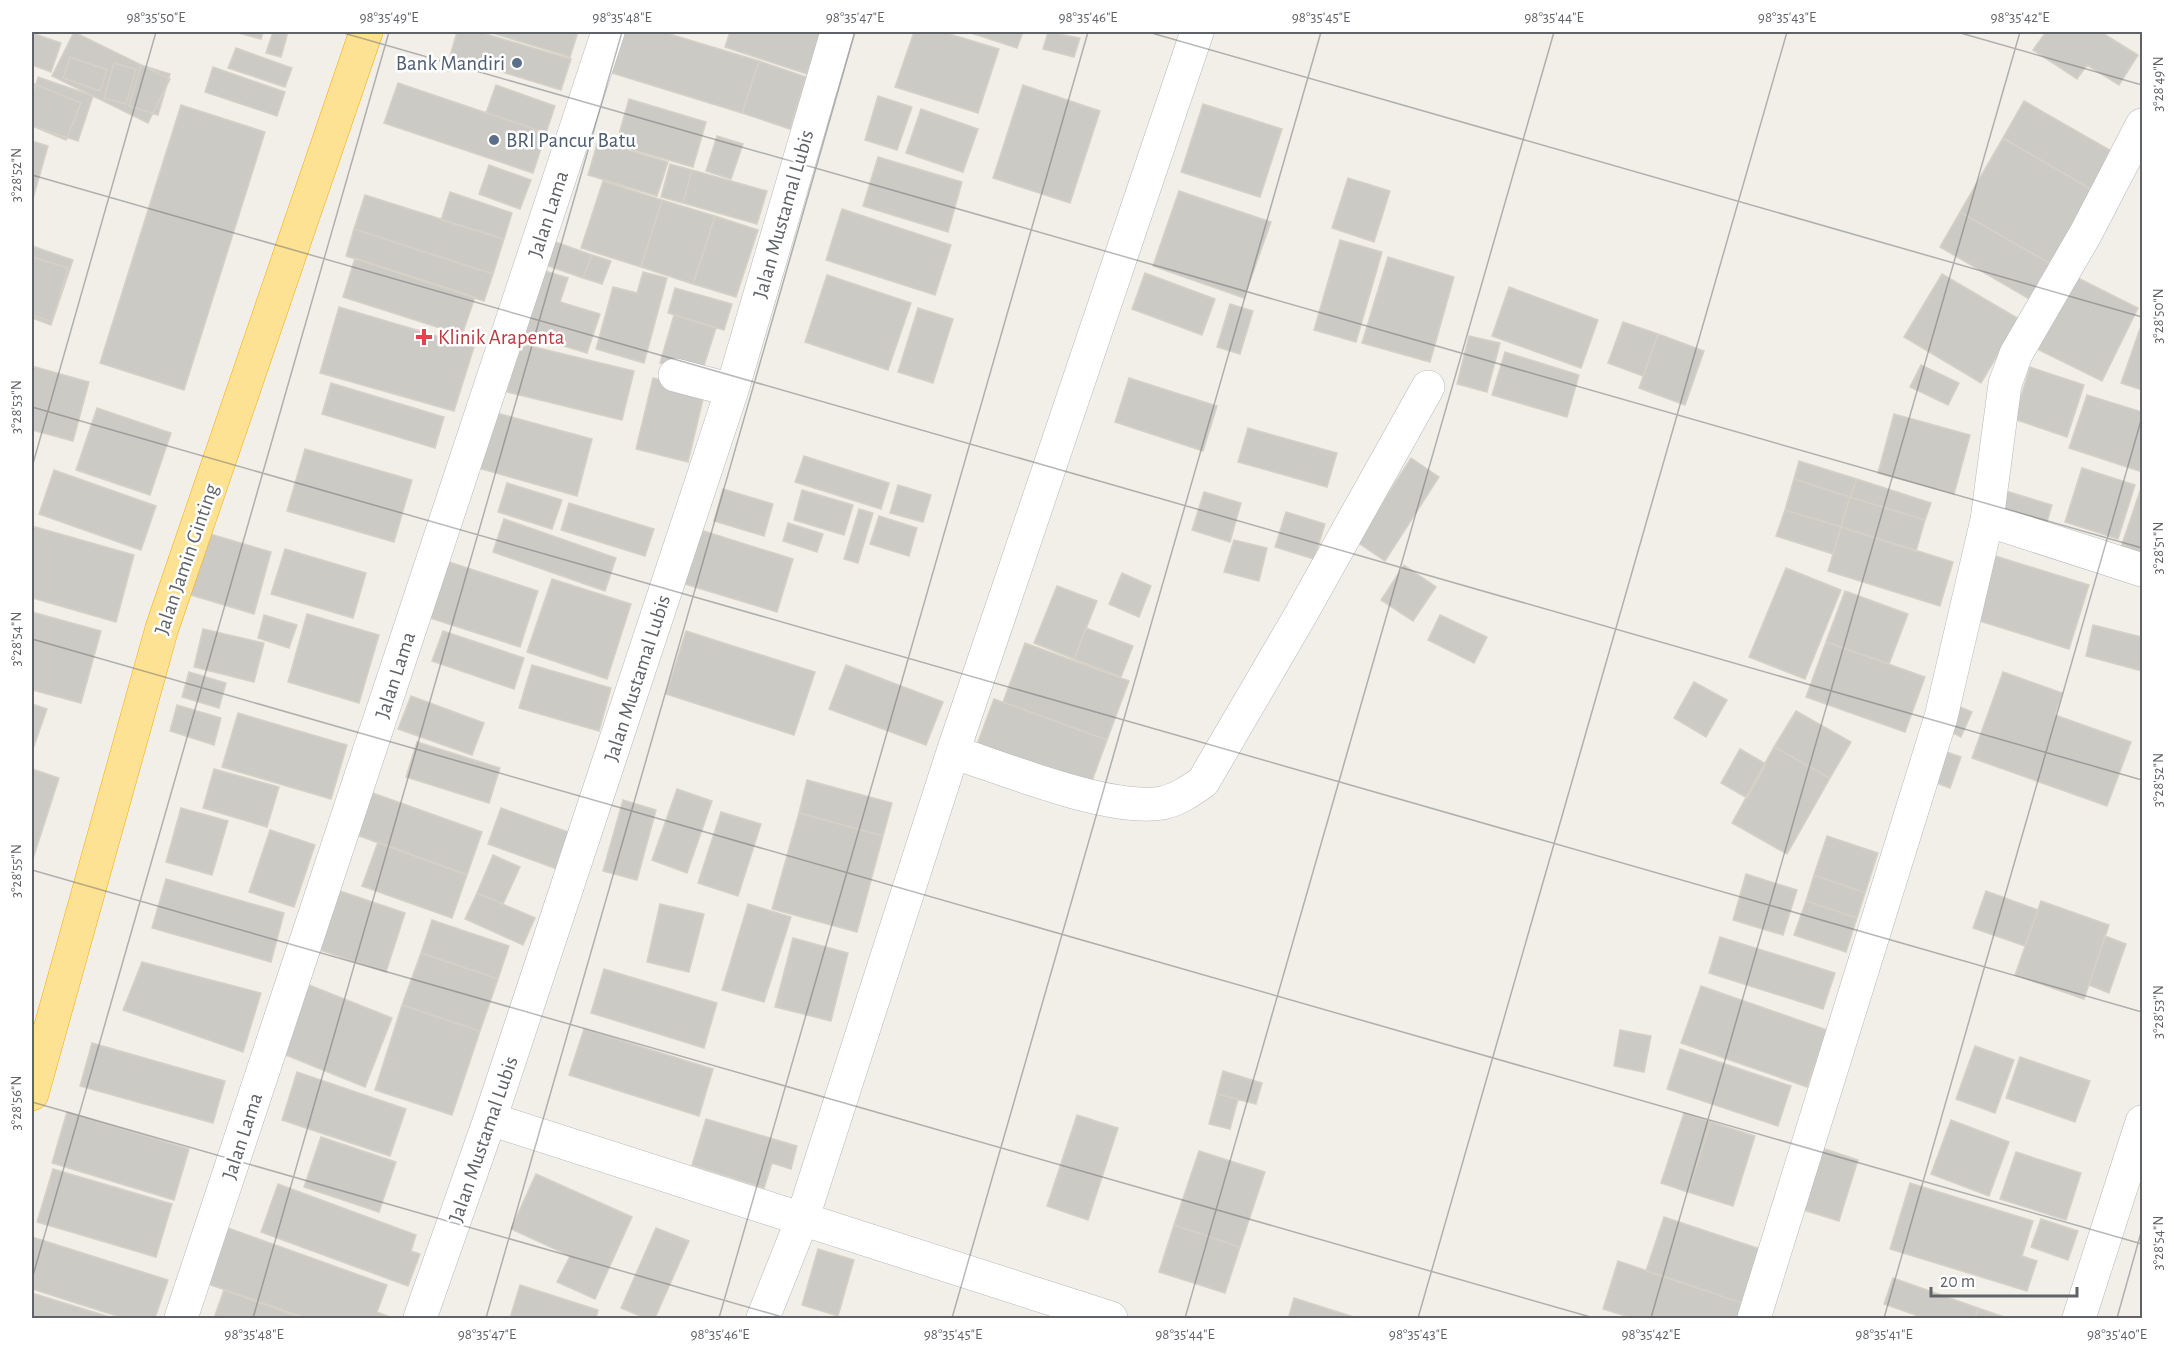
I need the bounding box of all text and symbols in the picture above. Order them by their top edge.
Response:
text: 98°35'50"E [126,10,186,25]
text: 98°35'49"E [359,10,419,25]
text: 98°35'48"E [592,10,652,25]
text: 98°35'47"E [826,10,884,25]
text: 98°35'46"E [1058,10,1118,25]
text: 98°35'45"E [1292,10,1350,25]
text: 98°35'44"E [1524,10,1584,25]
text: 98°35'43"E [1758,10,1816,25]
text: 98°35'42"E [1991,10,2049,25]
place label: Bank Mandiri [396,53,505,74]
marker: Bank Mandiri [510,56,524,70]
text: 3°28'49"N [2151,56,2166,112]
street label: Jalan Mustamal Lubis [749,128,818,301]
place label: BRI Pancur Batu [506,130,636,151]
marker: BRI Pancur Batu [487,133,501,147]
text: 3°28'52"N [9,148,24,202]
street label: Jalan Lama [525,168,572,260]
text: 3°28'50"N [2151,288,2166,344]
place label: Klinik Arapenta [438,327,565,348]
marker: Klinik Arapenta [415,328,433,346]
text: 3°28'53"N [9,380,24,434]
street label: Jalan Jamin Ginting [151,480,222,637]
text: 3°28'51"N [2151,522,2166,574]
street label: Jalan Mustamal Lubis [601,592,674,764]
text: 3°28'54"N [9,612,24,666]
street label: Jalan Lama [372,629,419,721]
text: 3°28'52"N [2151,753,2166,807]
text: 3°28'55"N [9,844,24,898]
text: 3°28'53"N [2151,985,2166,1039]
street label: Jalan Mustamal Lubis [445,1054,522,1225]
text: 3°28'56"N [9,1076,24,1130]
street label: Jalan Lama [219,1090,266,1182]
text: 3°28'54"N [2151,1216,2166,1270]
scale bar [1931,1260,2076,1298]
text: 20 m [1940,1273,1975,1291]
text: 98°35'48"E [224,1327,284,1342]
text: 98°35'47"E [458,1327,516,1342]
text: 98°35'46"E [690,1327,750,1342]
text: 98°35'45"E [924,1327,982,1342]
text: 98°35'44"E [1155,1327,1215,1342]
text: 98°35'43"E [1389,1327,1447,1342]
text: 98°35'42"E [1622,1327,1680,1342]
text: 98°35'41"E [1855,1327,1913,1342]
text: 98°35'40"E [2087,1327,2147,1342]

